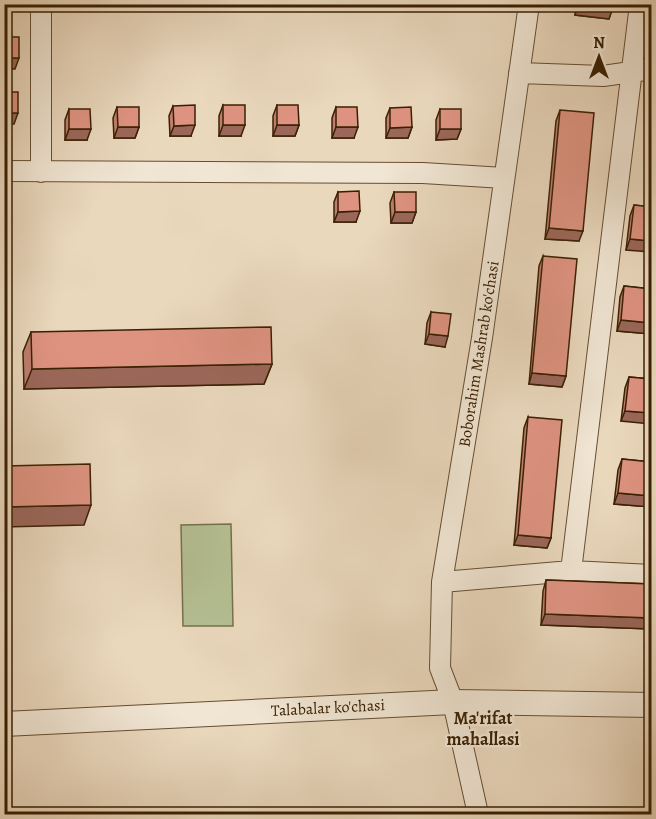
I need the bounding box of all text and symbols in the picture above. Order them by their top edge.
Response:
north arrow [569,27,629,87]
text: N [593,32,605,54]
street label: Boborahim Mashrab ko'chasi [453,259,505,449]
street label: Talabalar ko'chasi [270,694,386,722]
district label: Ma'rifat mahallasi [446,706,520,751]

